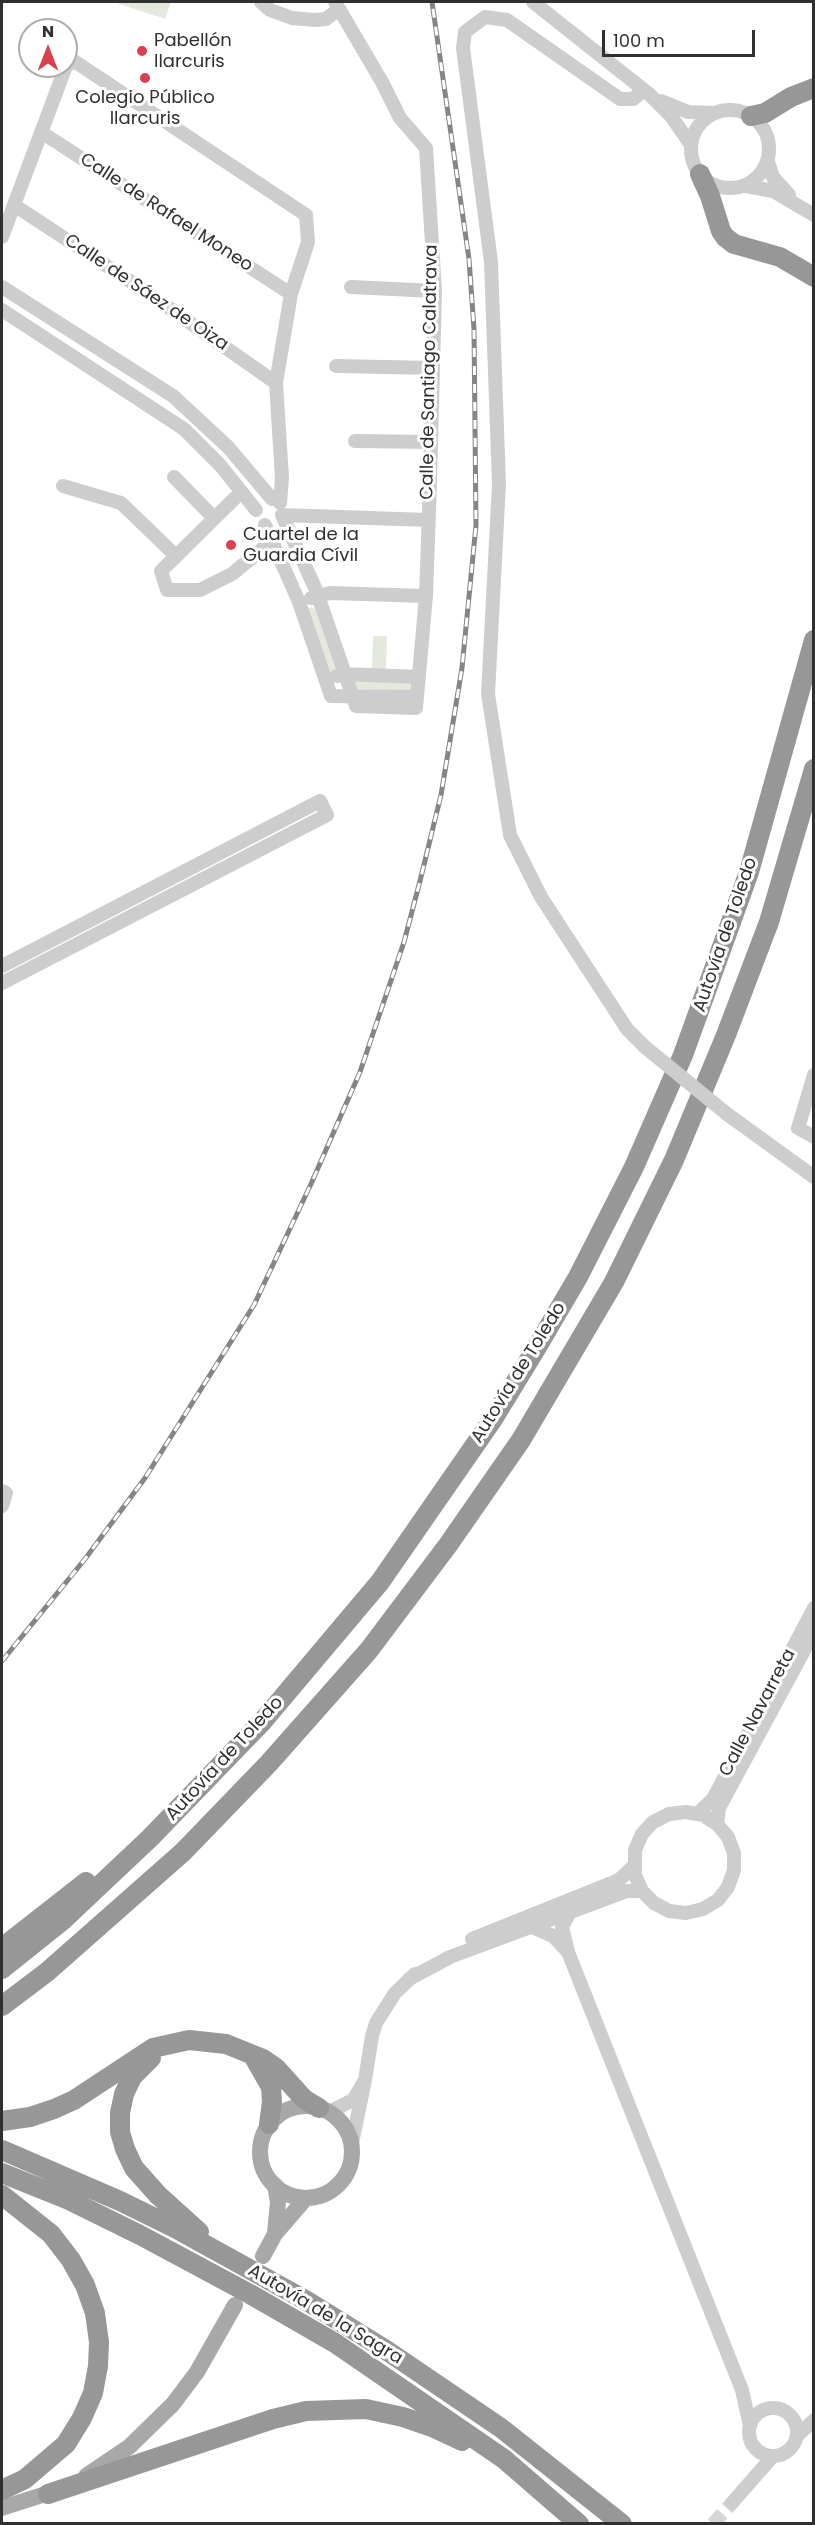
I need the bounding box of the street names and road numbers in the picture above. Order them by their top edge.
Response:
street label: Calle de Rafael Moneo [75,149,257,277]
street label: Calle de Sáez de Oiza [60,230,232,356]
street label: Calle de Santiago Calatrava [417,244,443,500]
street label: Autovía de Toledo [689,855,763,1015]
street label: Autovía de Toledo [467,1299,571,1447]
street label: Calle Navarreta [715,1646,801,1780]
street label: Autovía de Toledo [162,1692,288,1826]
street label: Autovía de la Sagra [244,2260,406,2370]

